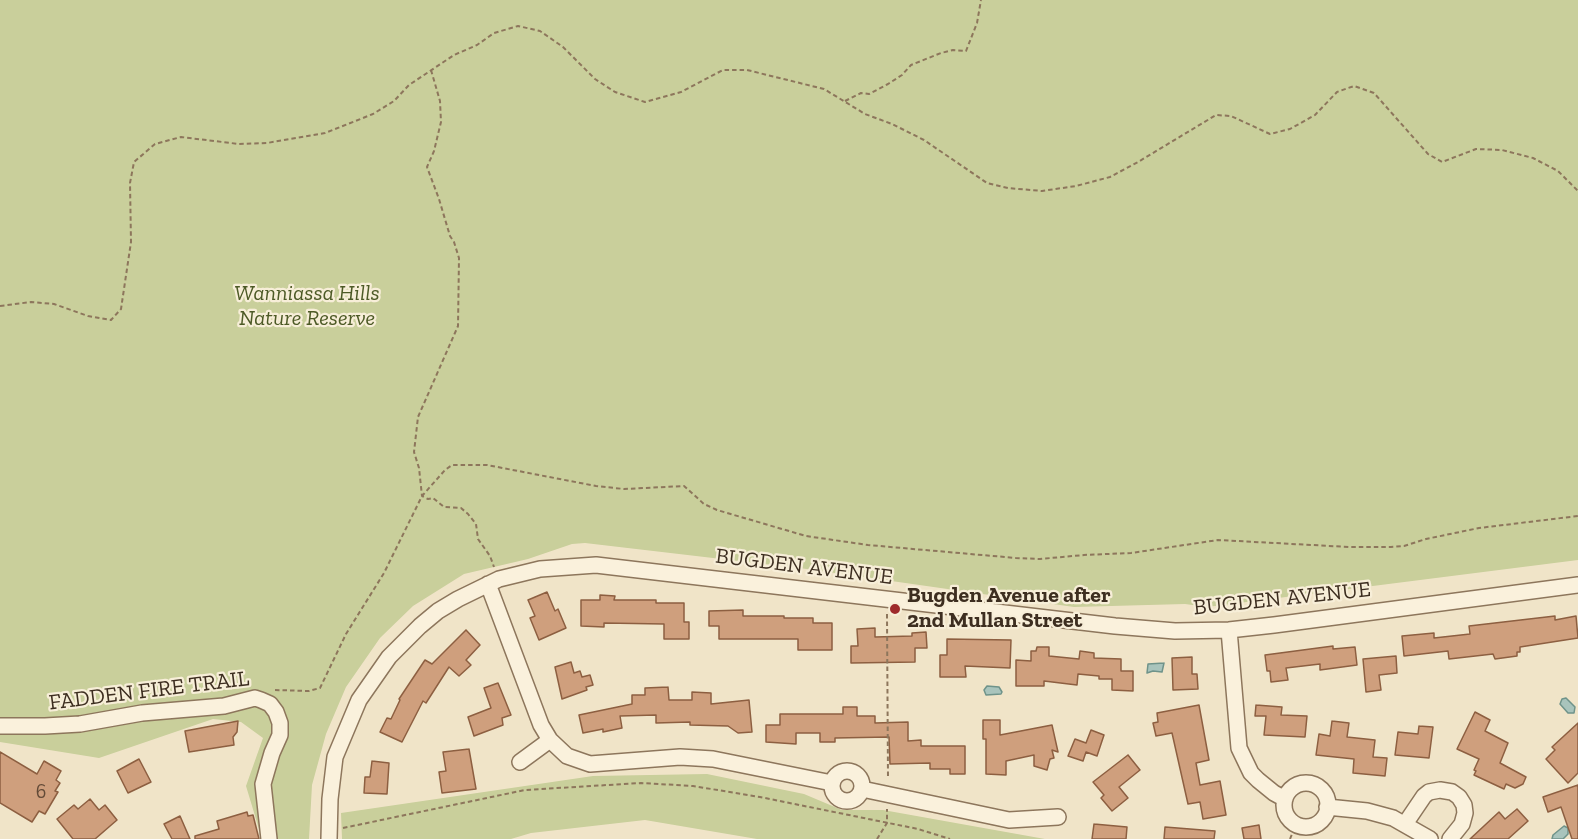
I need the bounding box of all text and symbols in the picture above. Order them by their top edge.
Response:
park label: Wanniassa Hills Nature Reserve [234,281,380,332]
street label: BUGDEN AVENUE [714,543,894,591]
street label: BUGDEN AVENUE [1192,577,1372,621]
place label: Bugden Avenue after 2nd Mullan Street [907,583,1111,634]
marker: Bugden Avenue after 2nd Mullan Street [888,602,902,616]
street label: FADDEN FIRE TRAIL [47,666,251,716]
house number: 6 [36,780,46,804]

